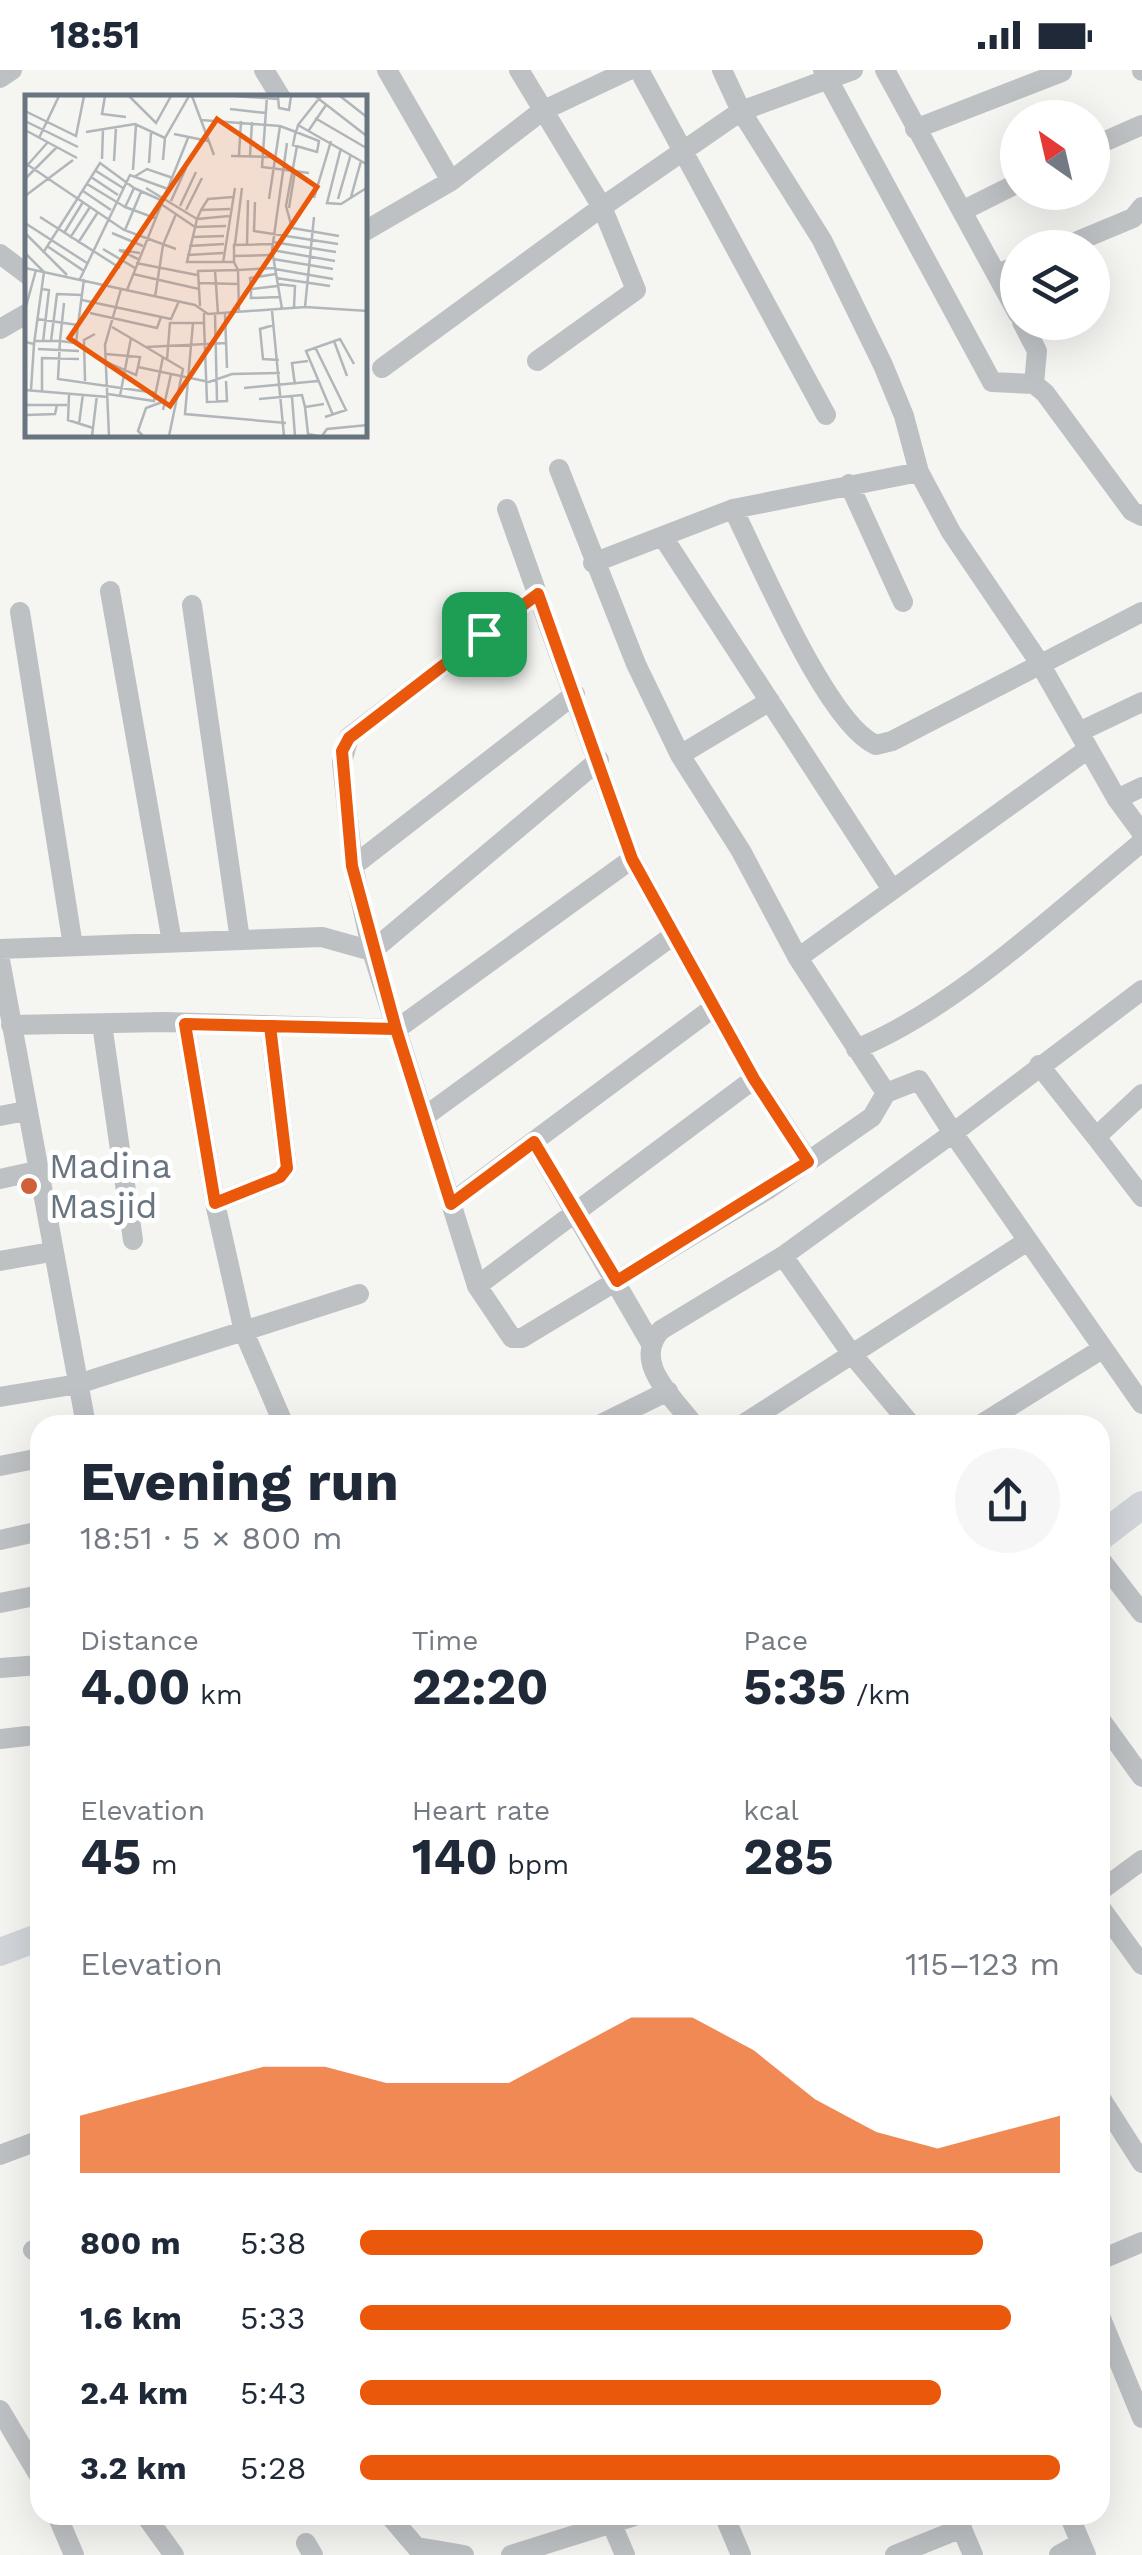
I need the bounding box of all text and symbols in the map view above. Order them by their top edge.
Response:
text: 18:51 [50,13,140,57]
inset map [25,95,368,438]
north arrow [1000,100,1110,210]
map controls [1000,100,1110,340]
button: layers [1000,230,1110,340]
pin [442,592,527,677]
icon: arrive [457,607,512,662]
place label: Madina Masjid [49,1145,171,1227]
marker: Madina Masjid [18,1175,40,1197]
button: share [955,1448,1060,1553]
text: Evening run [80,1449,399,1513]
text: 18:51 · 5 × 800 m [80,1519,343,1557]
text: Distance [80,1624,199,1657]
text: Time [412,1624,478,1657]
text: Pace [743,1624,808,1657]
text: 4.00 [80,1657,191,1716]
text: 22:20 [412,1657,548,1716]
text: 5:35 [743,1657,846,1716]
text: km [191,1678,243,1711]
text: /km [846,1678,911,1711]
text: Elevation [80,1794,205,1827]
text: Heart rate [412,1794,550,1827]
text: kcal [743,1794,799,1827]
text: 45 [80,1827,141,1886]
text: 140 [412,1827,498,1886]
text: 285 [743,1827,834,1886]
text: m [141,1848,178,1881]
text: bpm [498,1848,569,1881]
text: Elevation [80,1945,223,1983]
text: 115–123 m [905,1945,1060,1983]
text: 800 m [80,2224,181,2262]
text: 5:38 [240,2224,306,2262]
text: 1.6 km [80,2299,182,2337]
text: 5:33 [240,2299,305,2337]
text: 2.4 km [80,2374,188,2412]
text: 5:43 [240,2374,306,2412]
text: 3.2 km [80,2449,187,2487]
text: 5:28 [240,2449,306,2487]

